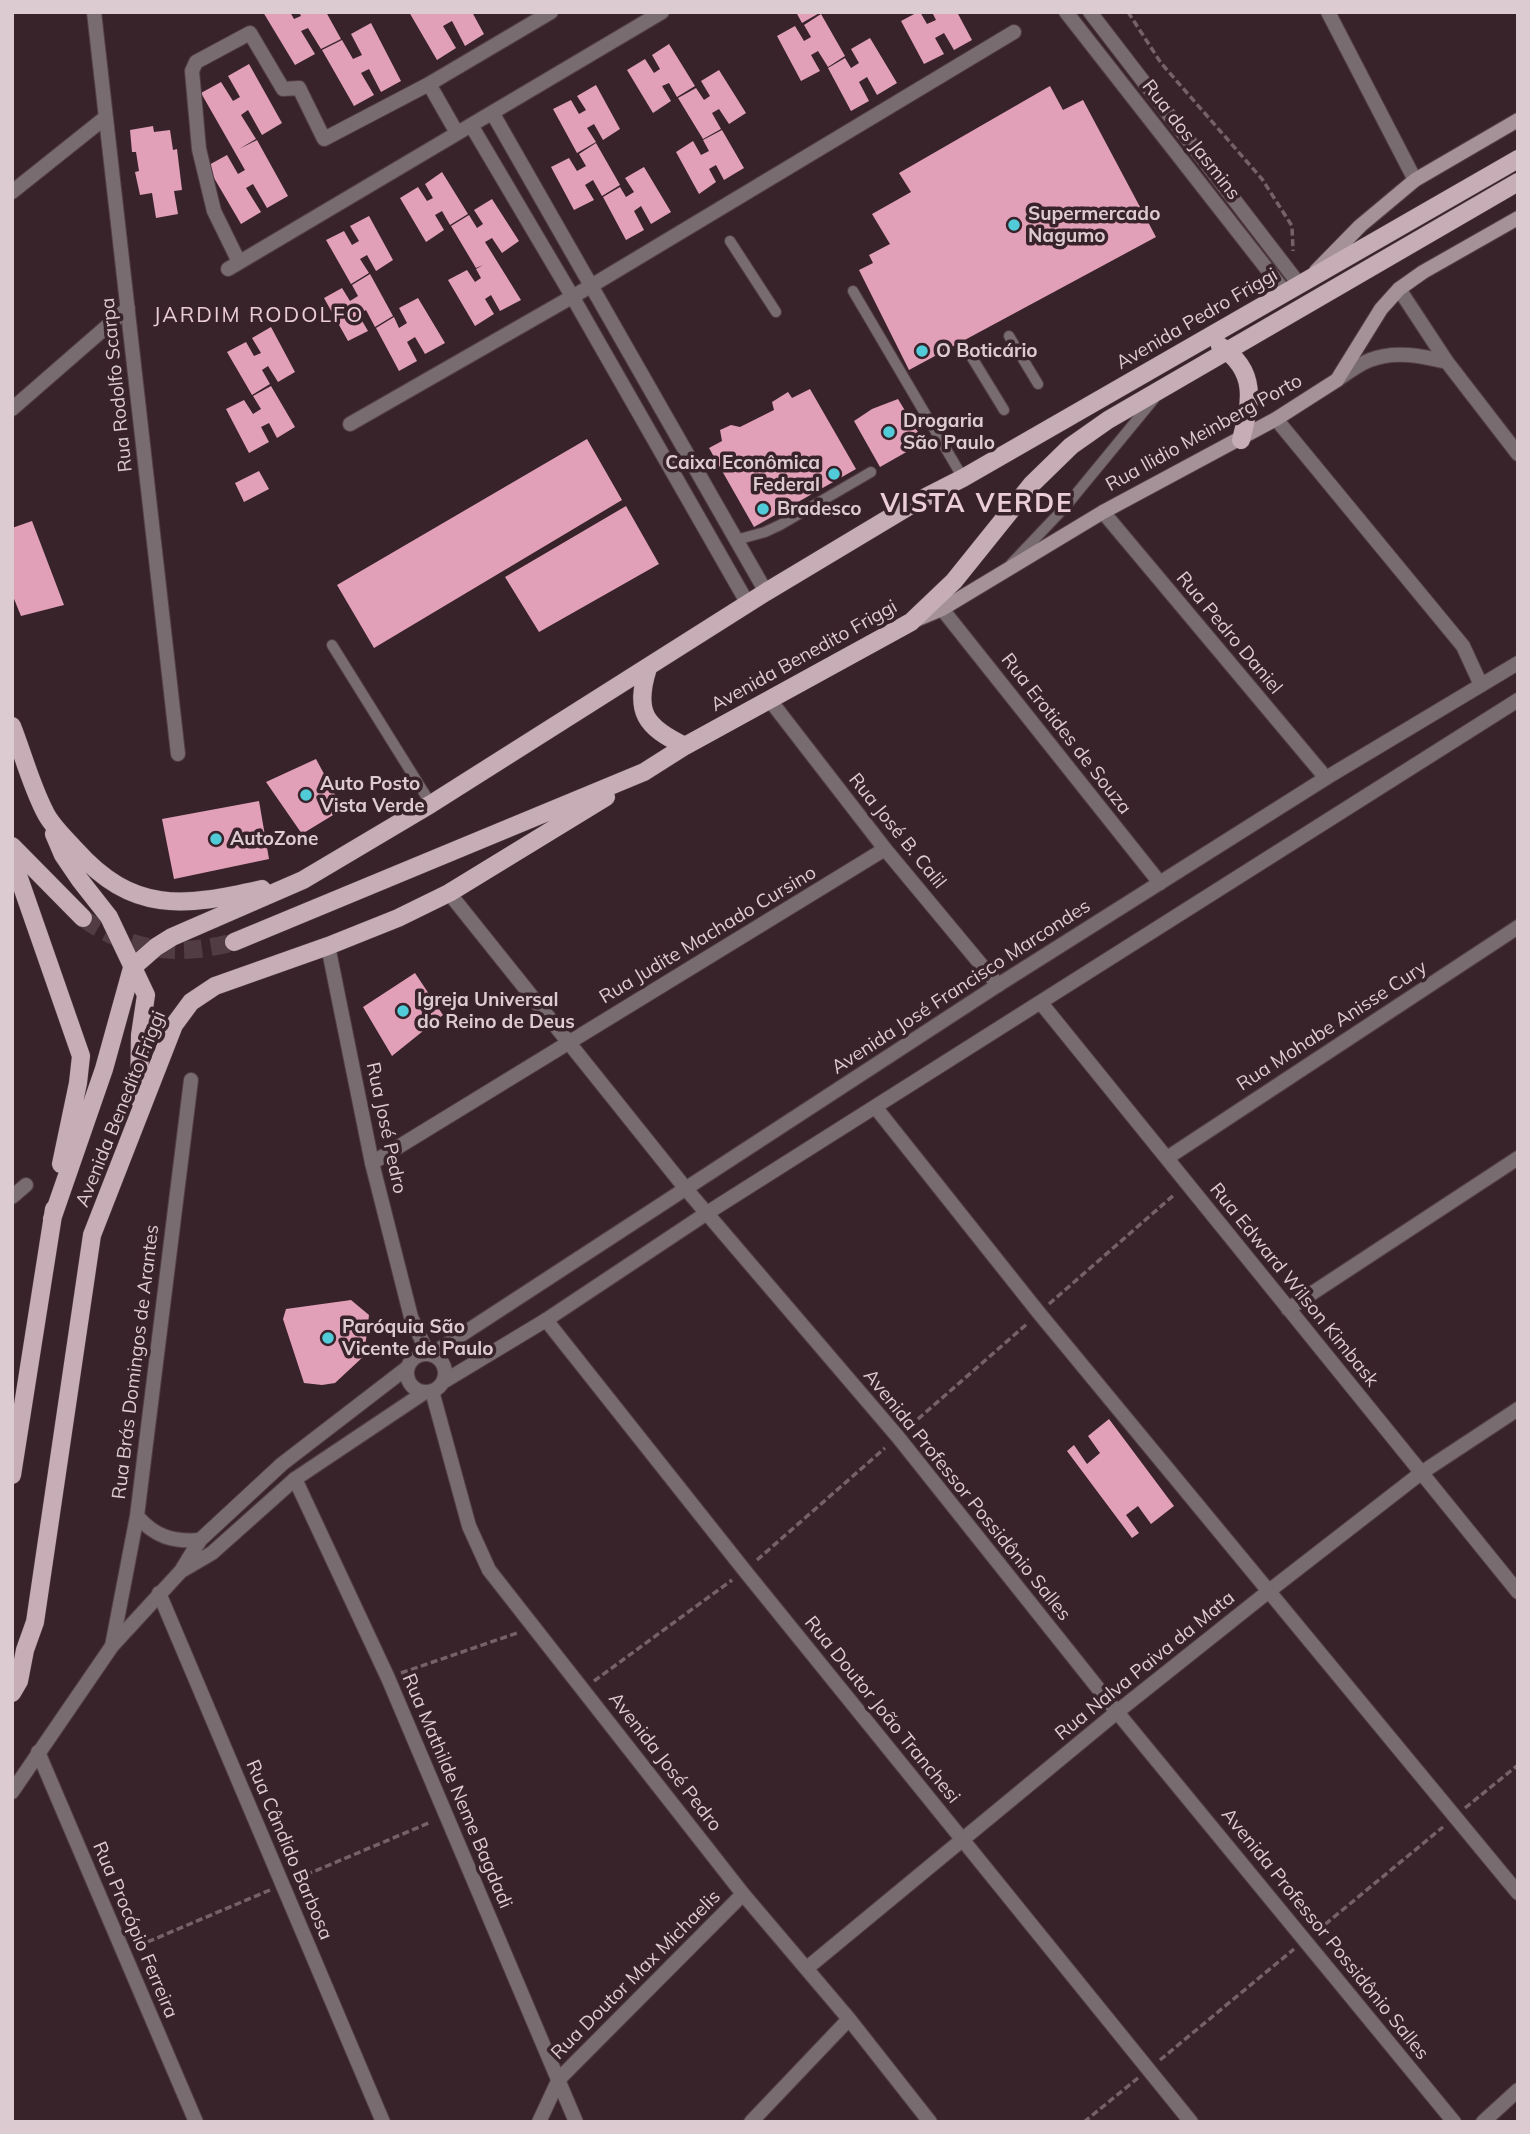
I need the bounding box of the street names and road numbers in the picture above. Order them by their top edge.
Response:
street label: Rua dos Jasmins [1137,75,1245,205]
street label: Avenida Pedro Friggi [1112,263,1282,375]
street label: Rua Rodolfo Scarpa [97,297,137,473]
street label: Rua Ilidio Meinberg Porto [1102,369,1306,497]
street label: Rua Pedro Daniel [1171,567,1287,699]
street label: Avenida Benedito Friggi [707,595,901,717]
street label: Rua Erotides de Souza [996,649,1136,819]
street label: Rua José B. Calil [843,769,951,893]
street label: Rua Judite Machado Cursino [596,861,820,1009]
street label: Avenida José Francisco Marcondes [827,895,1095,1079]
street label: Rua Mohabe Anisse Cury [1233,956,1431,1096]
street label: Avenida Benedito Friggi [71,1008,171,1210]
street label: Rua José Pedro [361,1060,411,1196]
street label: Rua Edward Wilson Kimbask [1205,1178,1383,1392]
street label: Rua Brás Domingos de Arantes [108,1223,164,1501]
street label: Avenida Professor Possidônio Salles [858,1365,1076,1625]
street label: Rua Nalva Paiva da Mata [1051,1587,1239,1745]
street label: Rua Doutor João Tranchesi [799,1612,965,1808]
street label: Rua Mathilde Neme Bagdadi [397,1670,517,1912]
street label: Avenida José Pedro [604,1688,726,1836]
street label: Rua Cândido Barbosa [241,1757,337,1943]
street label: Avenida Professor Possidônio Salles [1216,1804,1434,2064]
street label: Rua Procópio Ferreira [87,1838,183,2022]
street label: Rua Doutor Max Michaelis [547,1886,725,2064]

